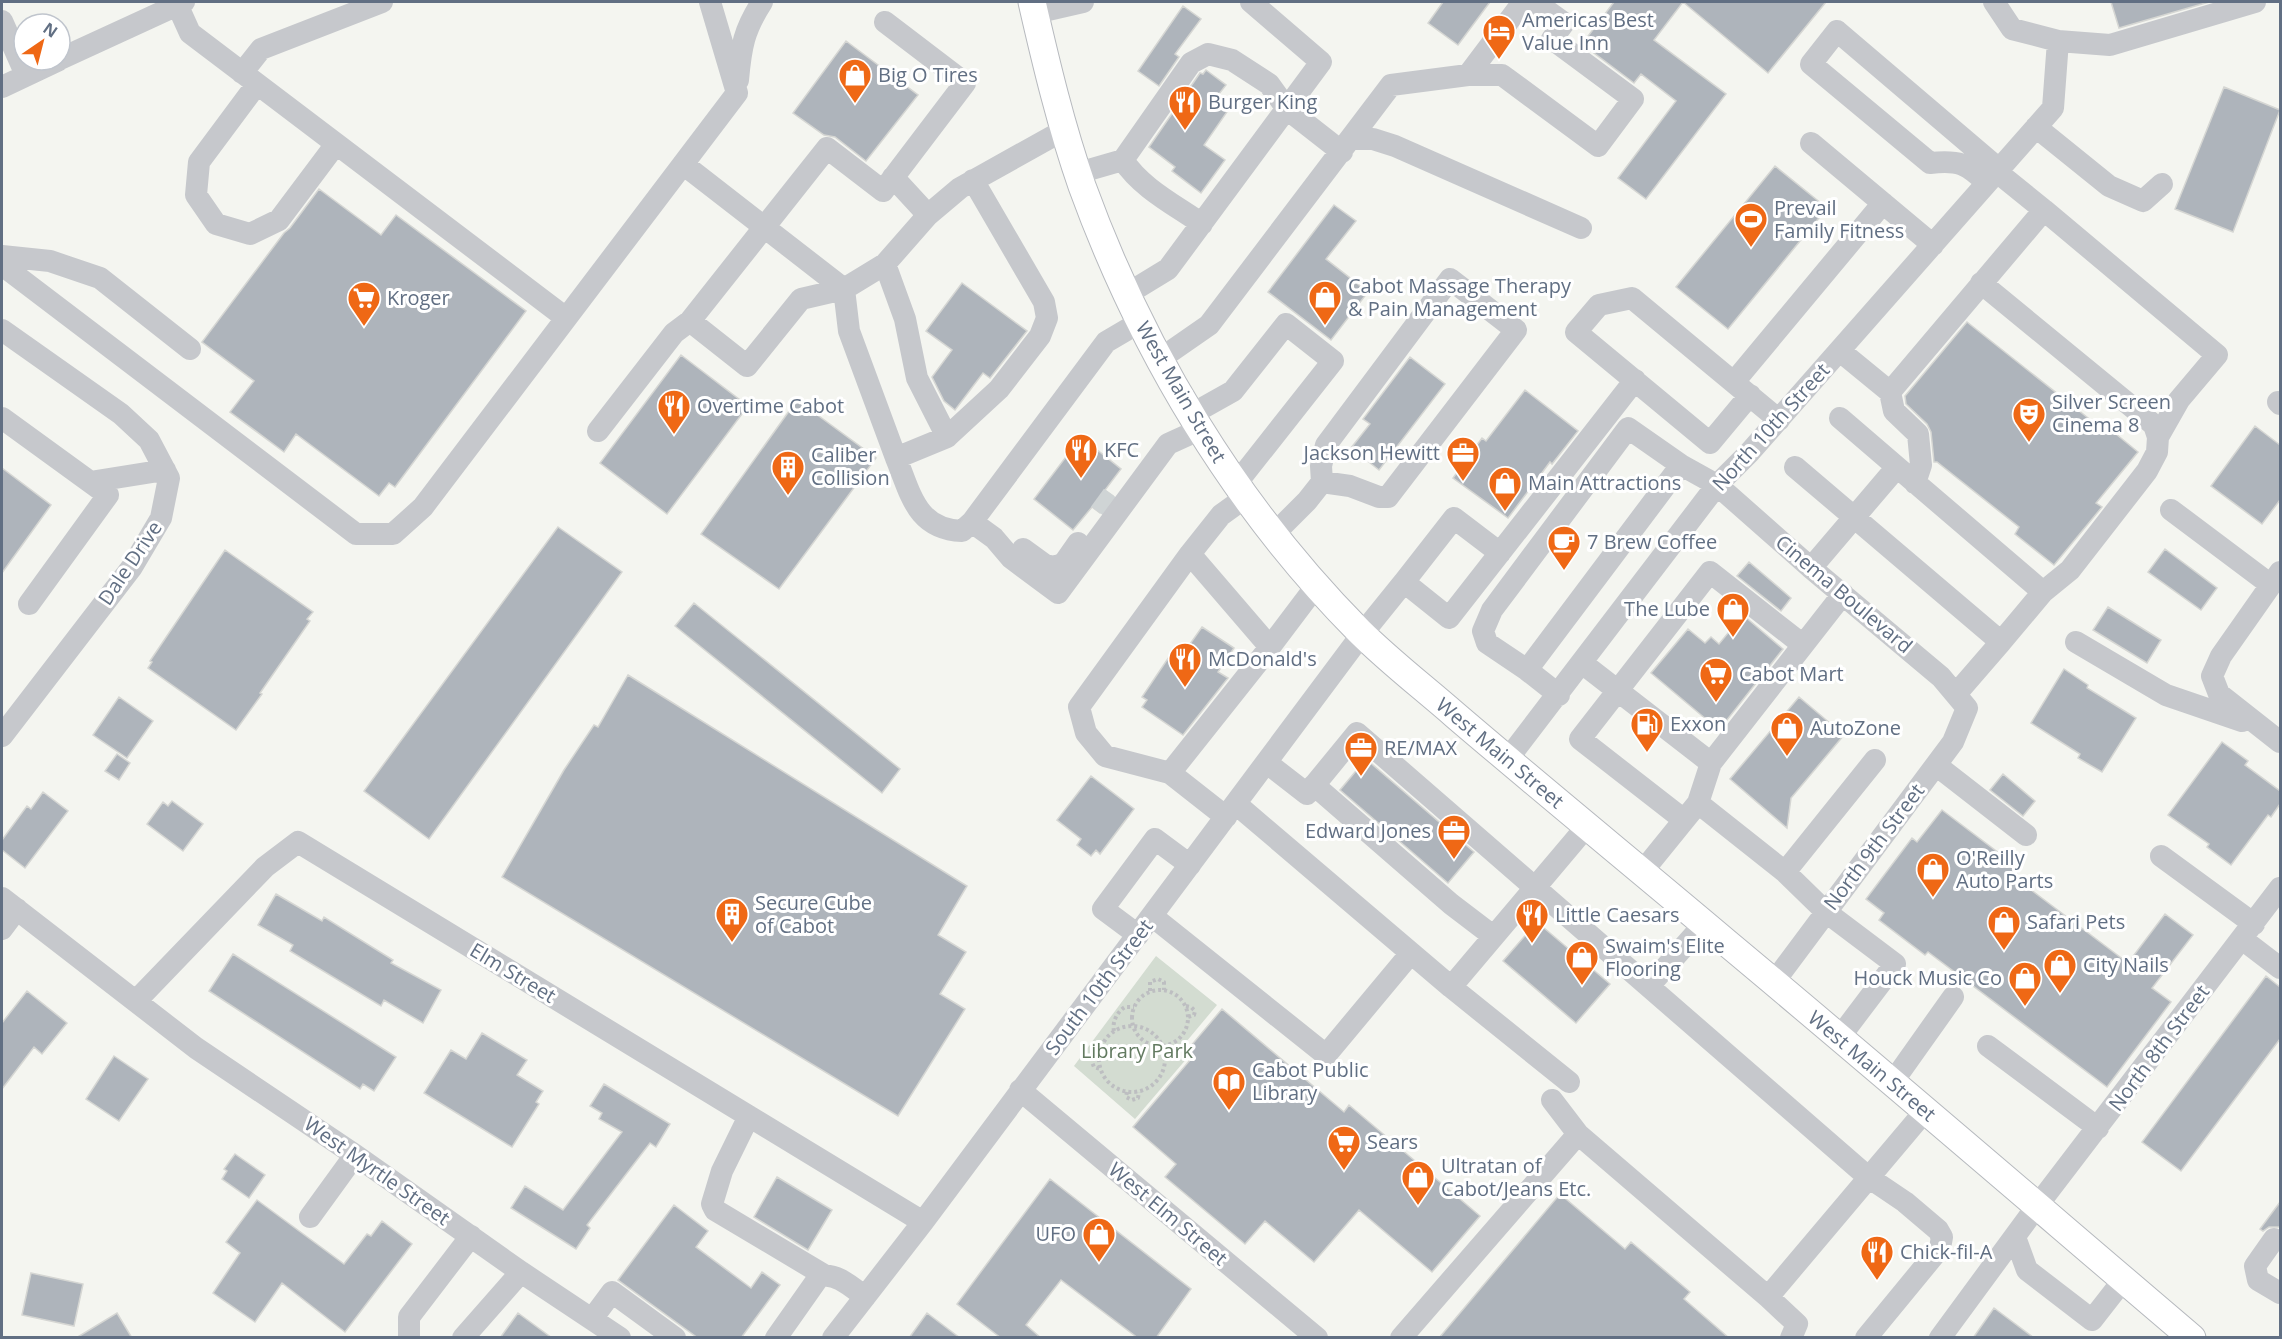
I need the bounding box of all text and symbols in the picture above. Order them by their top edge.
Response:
place label: Americas Best Value Inn [1522,6,1654,56]
north arrow [12,12,72,72]
hotel icon: Americas Best Value Inn [1481,13,1517,60]
text: N [39,17,62,42]
shop icon: Big O Tires [837,57,873,104]
place label: Big O Tires [878,61,978,88]
restaurant icon: Burger King [1167,84,1203,131]
place label: Burger King [1208,88,1317,115]
place label: Prevail Family Fitness [1774,194,1904,244]
sports icon: Prevail Family Fitness [1733,201,1769,248]
place label: Cabot Massage Therapy & Pain Management [1348,272,1572,322]
shop icon: Cabot Massage Therapy & Pain Management [1307,279,1343,326]
supermarket icon: Kroger [346,280,382,327]
place label: Kroger [387,284,450,311]
street label: West Main Street [1130,316,1233,467]
street label: North 10th Street [1706,357,1835,496]
restaurant icon: Overtime Cabot [656,388,692,435]
place label: Silver Screen Cinema 8 [2052,388,2171,438]
place label: Overtime Cabot [697,392,844,419]
theatre icon: Silver Screen Cinema 8 [2011,396,2047,443]
restaurant icon: KFC [1063,432,1099,479]
office icon: Jackson Hewitt [1445,435,1481,482]
place label: KFC [1104,436,1139,463]
place label: Jackson Hewitt [1302,439,1440,466]
place label: Caliber Collision [811,441,890,491]
building icon: Caliber Collision [770,449,806,496]
shop icon: Main Attractions [1487,465,1523,512]
place label: Main Attractions [1528,469,1681,496]
street label: Dale Drive [92,515,168,610]
cafe icon: 7 Brew Coffee [1546,524,1582,571]
place label: 7 Brew Coffee [1587,528,1717,555]
street label: Cinema Boulevard [1770,528,1918,659]
shop icon: The Lube [1715,591,1751,638]
place label: The Lube [1624,595,1710,622]
restaurant icon: McDonald's [1167,641,1203,688]
place label: McDonald's [1208,645,1317,672]
supermarket icon: Cabot Mart [1698,656,1734,703]
place label: Cabot Mart [1739,660,1844,687]
street label: West Main Street [1431,691,1570,814]
fuel station icon: Exxon [1629,706,1665,753]
place label: Exxon [1670,710,1726,737]
shop icon: AutoZone [1769,710,1805,757]
place label: AutoZone [1810,714,1901,741]
office icon: RE/MAX [1343,730,1379,777]
place label: RE/MAX [1384,734,1457,761]
street label: North 9th Street [1817,778,1930,915]
office icon: Edward Jones [1436,813,1472,860]
place label: Edward Jones [1305,817,1431,844]
place label: O'Reilly Auto Parts [1956,844,2053,894]
shop icon: O'Reilly Auto Parts [1915,851,1951,898]
place label: Secure Cube of Cabot [755,889,872,939]
building icon: Secure Cube of Cabot [714,896,750,943]
restaurant icon: Little Caesars [1514,897,1550,944]
place label: Little Caesars [1555,901,1680,928]
shop icon: Safari Pets [1986,904,2022,951]
place label: Safari Pets [2027,908,2125,935]
street label: South 10th Street [1039,913,1158,1060]
place label: Swaim's Elite Flooring [1605,932,1725,982]
street label: Elm Street [465,936,561,1009]
shop icon: Swaim's Elite Flooring [1564,939,1600,986]
shop icon: City Nails [2042,947,2078,994]
place label: City Nails [2083,951,2169,978]
shop icon: Houck Music Co [2007,960,2043,1007]
place label: Houck Music Co [1853,964,2002,991]
street label: North 8th Street [2102,979,2215,1116]
street label: West Main Street [1803,1004,1942,1127]
park label: Library Park [1081,1037,1194,1064]
place label: Cabot Public Library [1252,1056,1369,1106]
library icon: Cabot Public Library [1211,1064,1247,1111]
street label: West Myrtle Street [299,1110,456,1231]
supermarket icon: Sears [1326,1124,1362,1171]
place label: Sears [1367,1128,1418,1155]
place label: Ultratan of Cabot/Jeans Etc. [1441,1152,1591,1202]
street label: West Elm Street [1103,1156,1233,1271]
shop icon: Ultratan of Cabot/Jeans Etc. [1400,1159,1436,1206]
shop icon: UFO [1081,1216,1117,1263]
place label: UFO [1036,1220,1076,1247]
restaurant icon: Chick-fil-A [1859,1234,1895,1281]
place label: Chick-fil-A [1900,1238,1993,1265]

